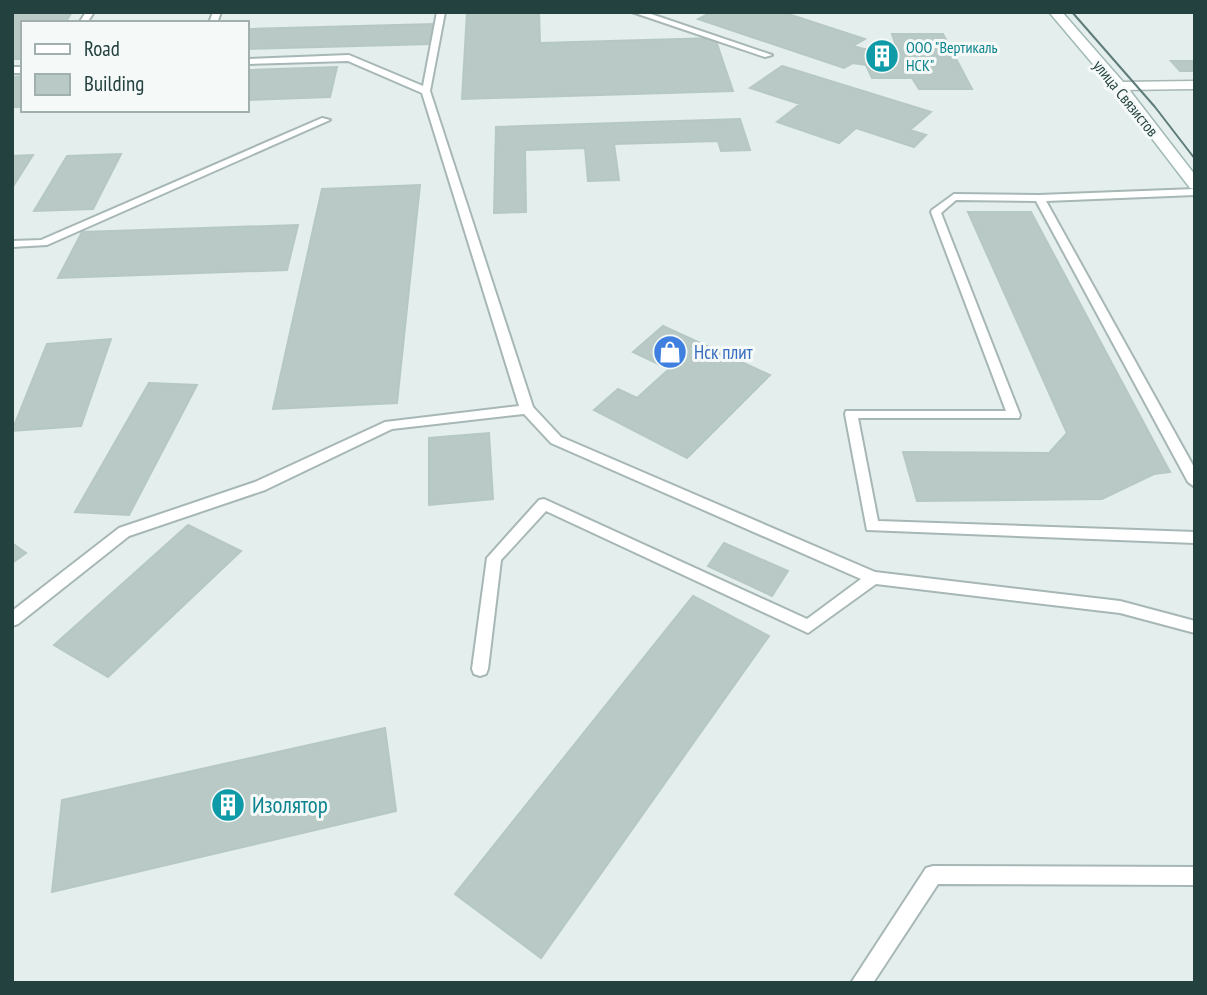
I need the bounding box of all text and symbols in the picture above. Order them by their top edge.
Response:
legend [21,21,248,112]
text: Road [84,35,120,62]
building icon: ООО "Вертикаль НСК" [863,37,901,75]
place label: ООО "Вертикаль НСК" [906,37,998,75]
street label: улица Связистов [1089,56,1163,140]
text: Building [84,70,144,97]
shop icon: Нск плит [651,333,689,371]
place label: Нск плит [694,340,754,364]
building icon: Изолятор [209,786,247,824]
place label: Изолятор [252,790,328,819]

